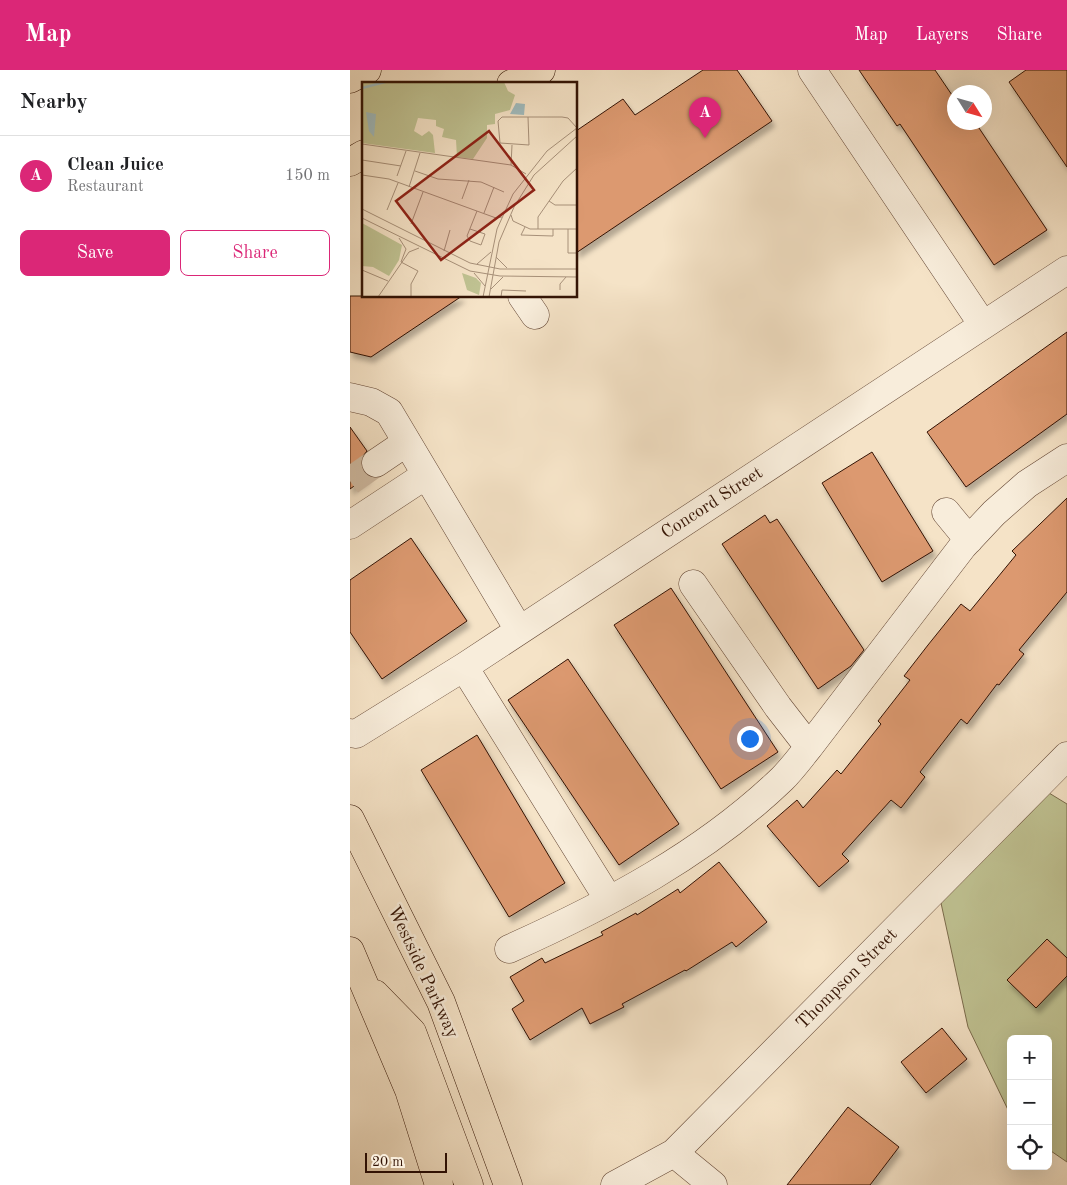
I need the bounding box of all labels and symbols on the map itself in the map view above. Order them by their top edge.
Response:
inset map [362,82,578,298]
north arrow [947,85,992,130]
pin: A [689,97,721,138]
street label: Concord Street [658,464,766,542]
your location [737,726,763,752]
street label: Westside Parkway [384,903,462,1041]
street label: Thompson Street [793,925,901,1033]
scale bar [365,1150,448,1173]

